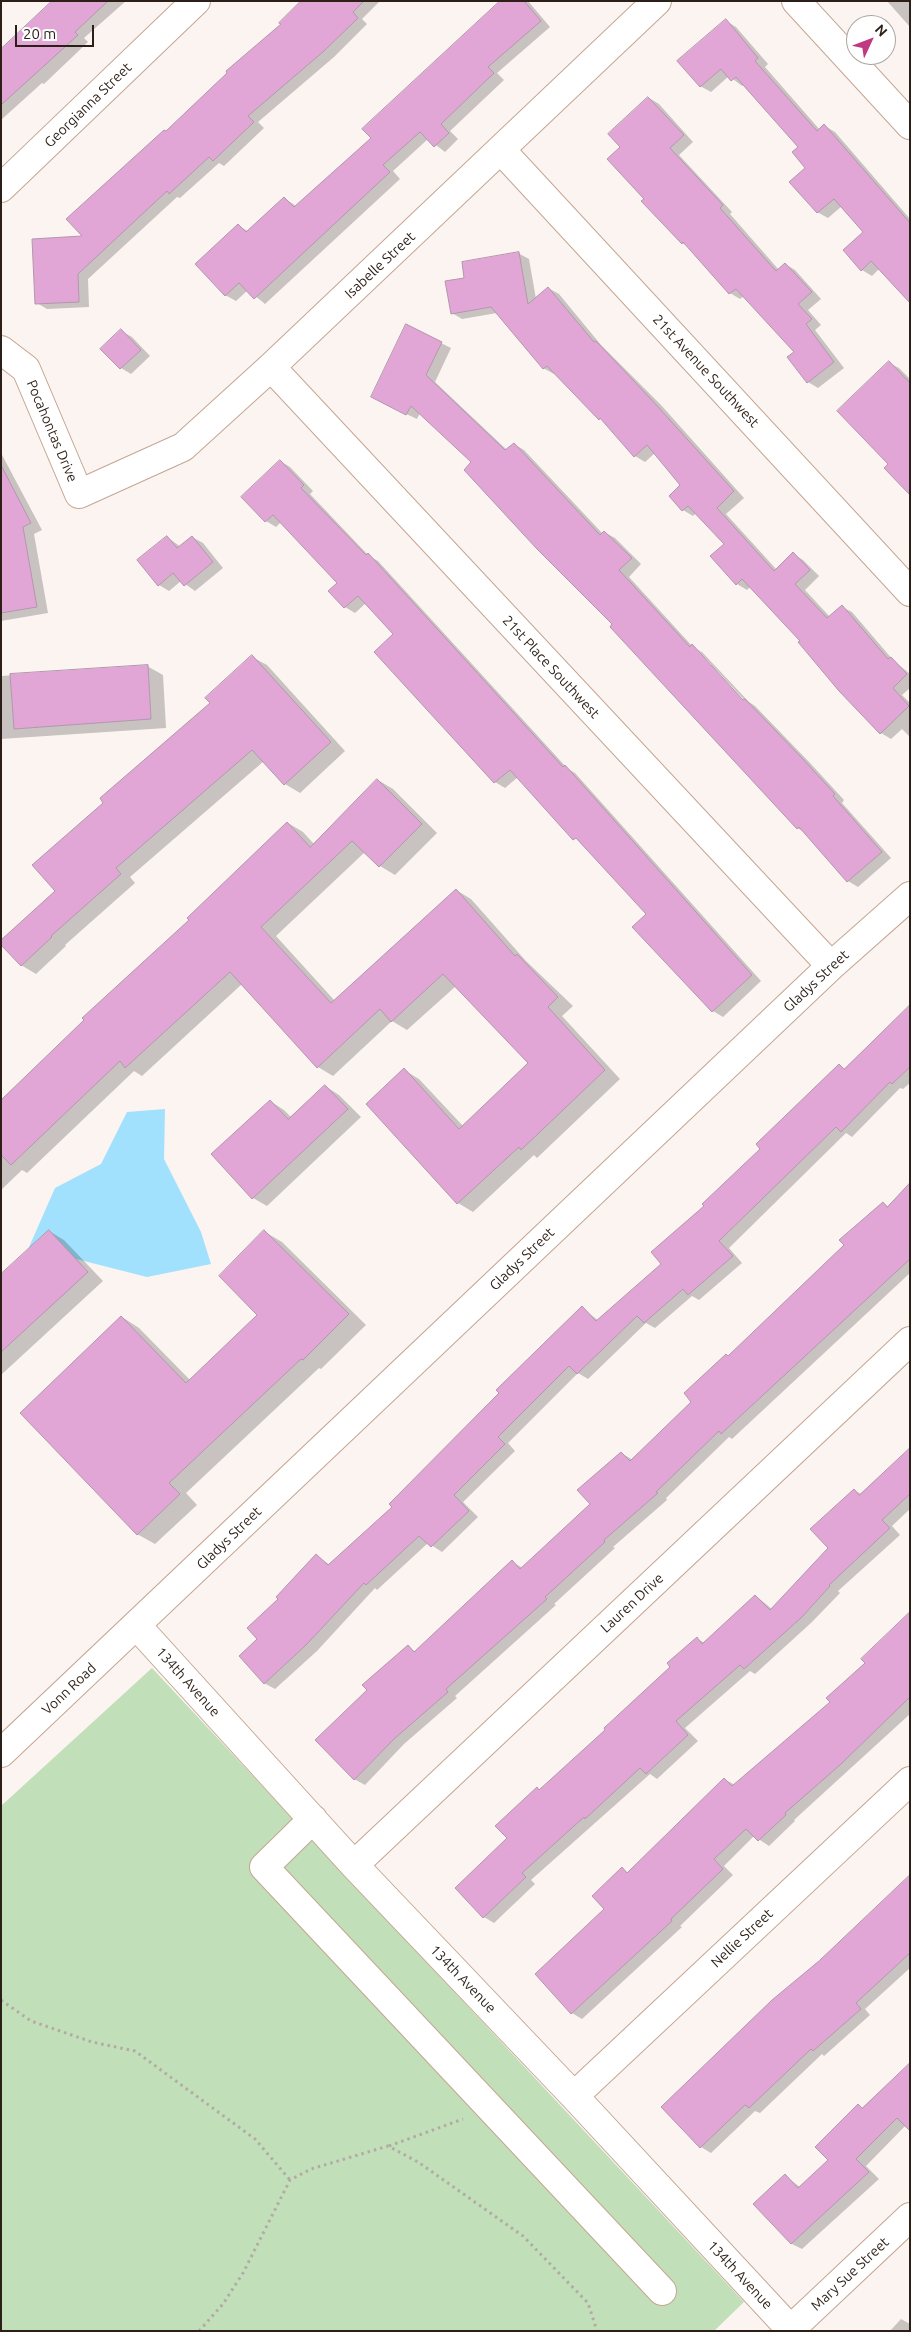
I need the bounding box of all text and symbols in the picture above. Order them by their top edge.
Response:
scale bar [18,15,96,47]
north arrow [846,15,896,65]
text: N [872,21,891,40]
text: 20 m [23,25,56,42]
street label: Georgianna Street [41,59,135,151]
street label: Isabelle Street [341,228,419,302]
street label: 21st Avenue Southwest [649,311,763,431]
street label: Pocahontas Drive [23,377,81,485]
street label: 21st Place Southwest [499,612,603,722]
street label: Gladys Street [780,946,852,1016]
street label: Gladys Street [486,1224,558,1294]
street label: Gladys Street [193,1503,265,1573]
street label: Lauren Drive [597,1570,667,1636]
street label: 134th Avenue [152,1644,224,1720]
street label: Vonn Road [38,1660,100,1718]
street label: Nellie Street [708,1905,776,1971]
street label: 134th Avenue [427,1942,499,2016]
street label: Mary Sue Street [808,2234,892,2314]
street label: 134th Avenue [704,2237,776,2313]

